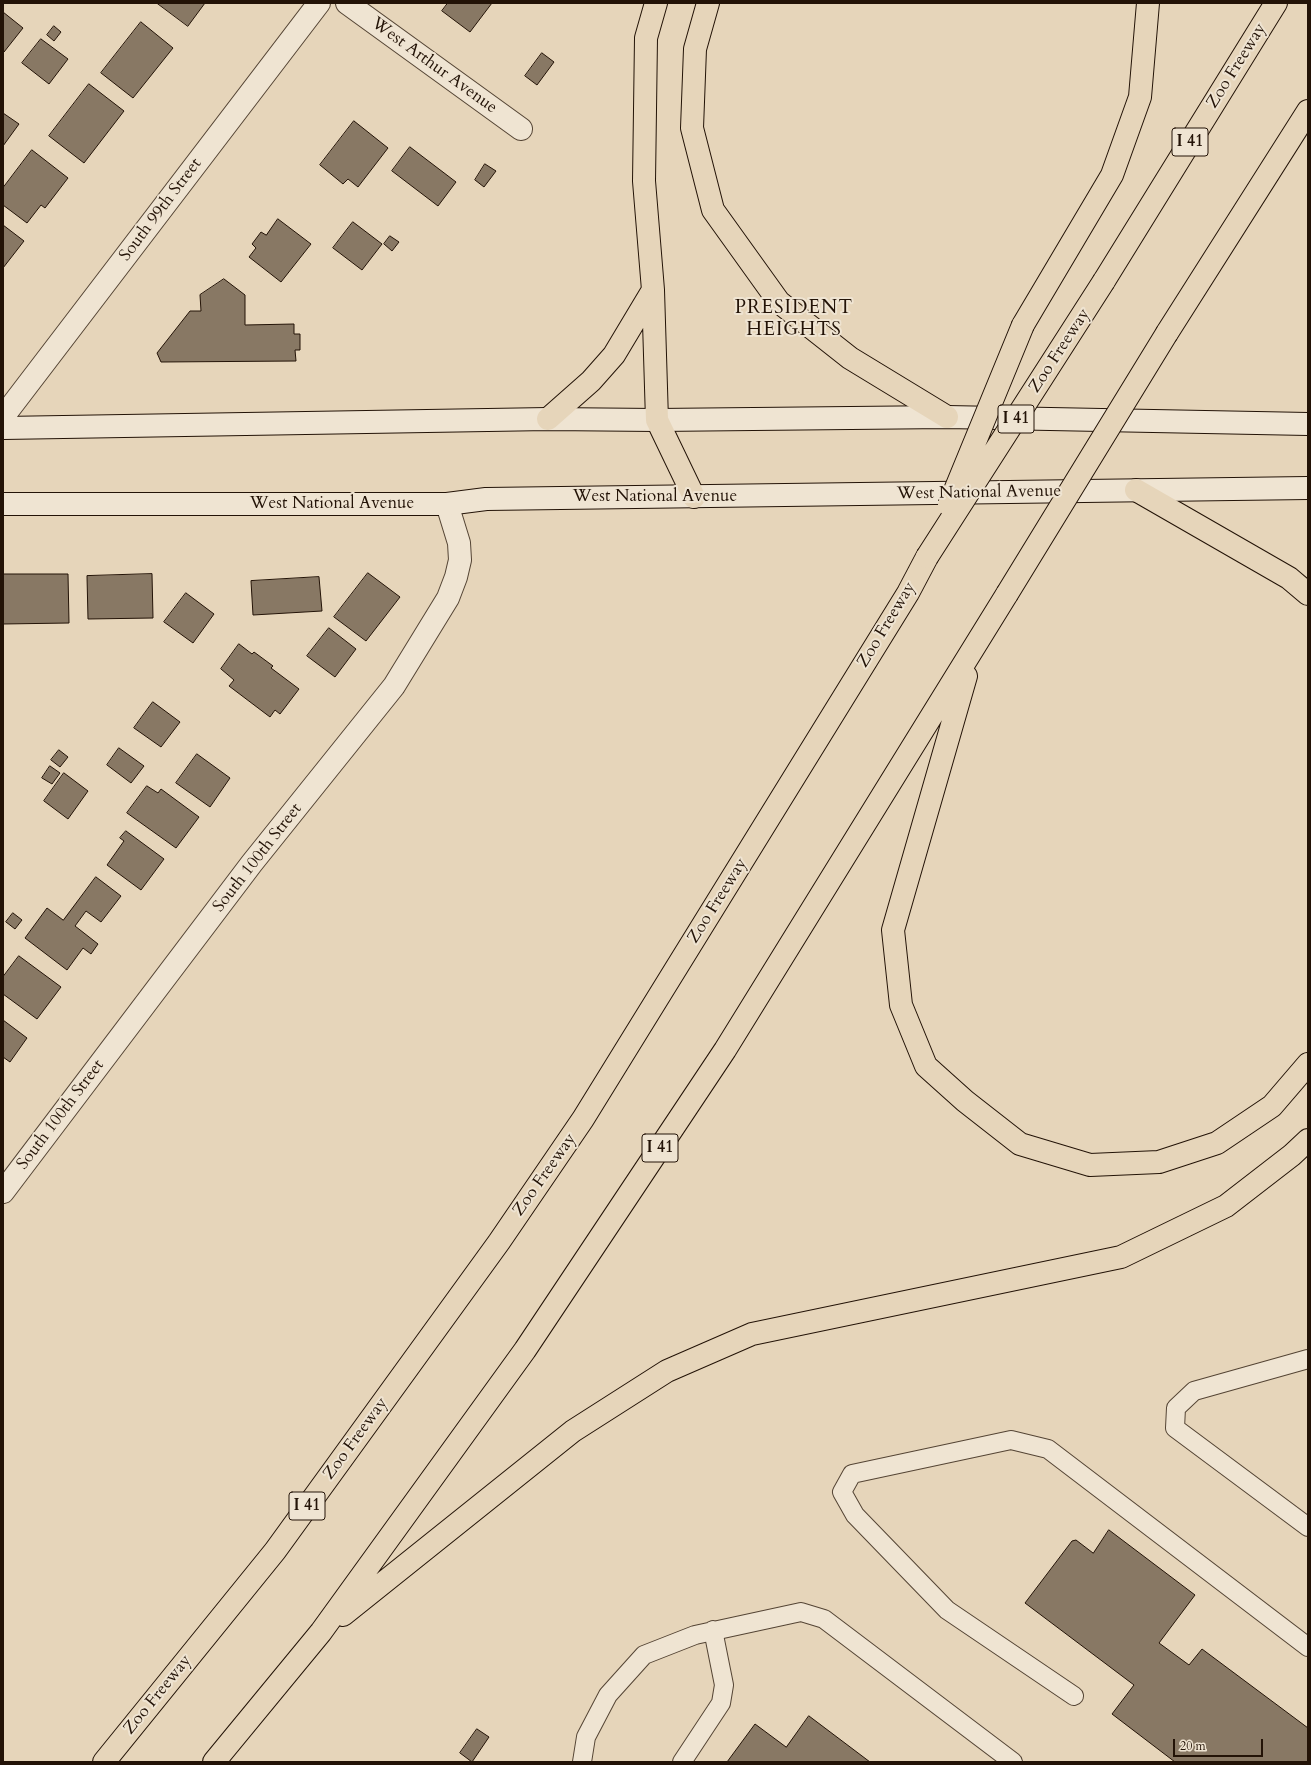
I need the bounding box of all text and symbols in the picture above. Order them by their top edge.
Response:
street label: West Arthur Avenue [367,14,501,118]
street label: Zoo Freeway [1203,20,1271,112]
road number: I 41 [1172,128,1208,156]
street label: South 99th Street [116,154,206,266]
district label: PRESIDENT HEIGHTS [735,298,853,342]
street label: Zoo Freeway [1025,305,1095,397]
road number: I 41 [998,405,1034,433]
street label: West National Avenue [897,481,1061,505]
street label: West National Avenue [573,487,737,507]
street label: West National Avenue [250,494,414,514]
street label: Zoo Freeway [853,578,921,672]
street label: South 100th Street [209,799,307,917]
street label: Zoo Freeway [684,855,752,947]
street label: South 100th Street [13,1056,109,1174]
street label: Zoo Freeway [509,1130,581,1220]
road number: I 41 [642,1134,678,1162]
street label: Zoo Freeway [319,1394,393,1484]
road number: I 41 [289,1492,325,1520]
street label: Zoo Freeway [120,1651,196,1739]
scale bar [1175,1731,1265,1757]
text: 20 m [1180,1738,1206,1754]

